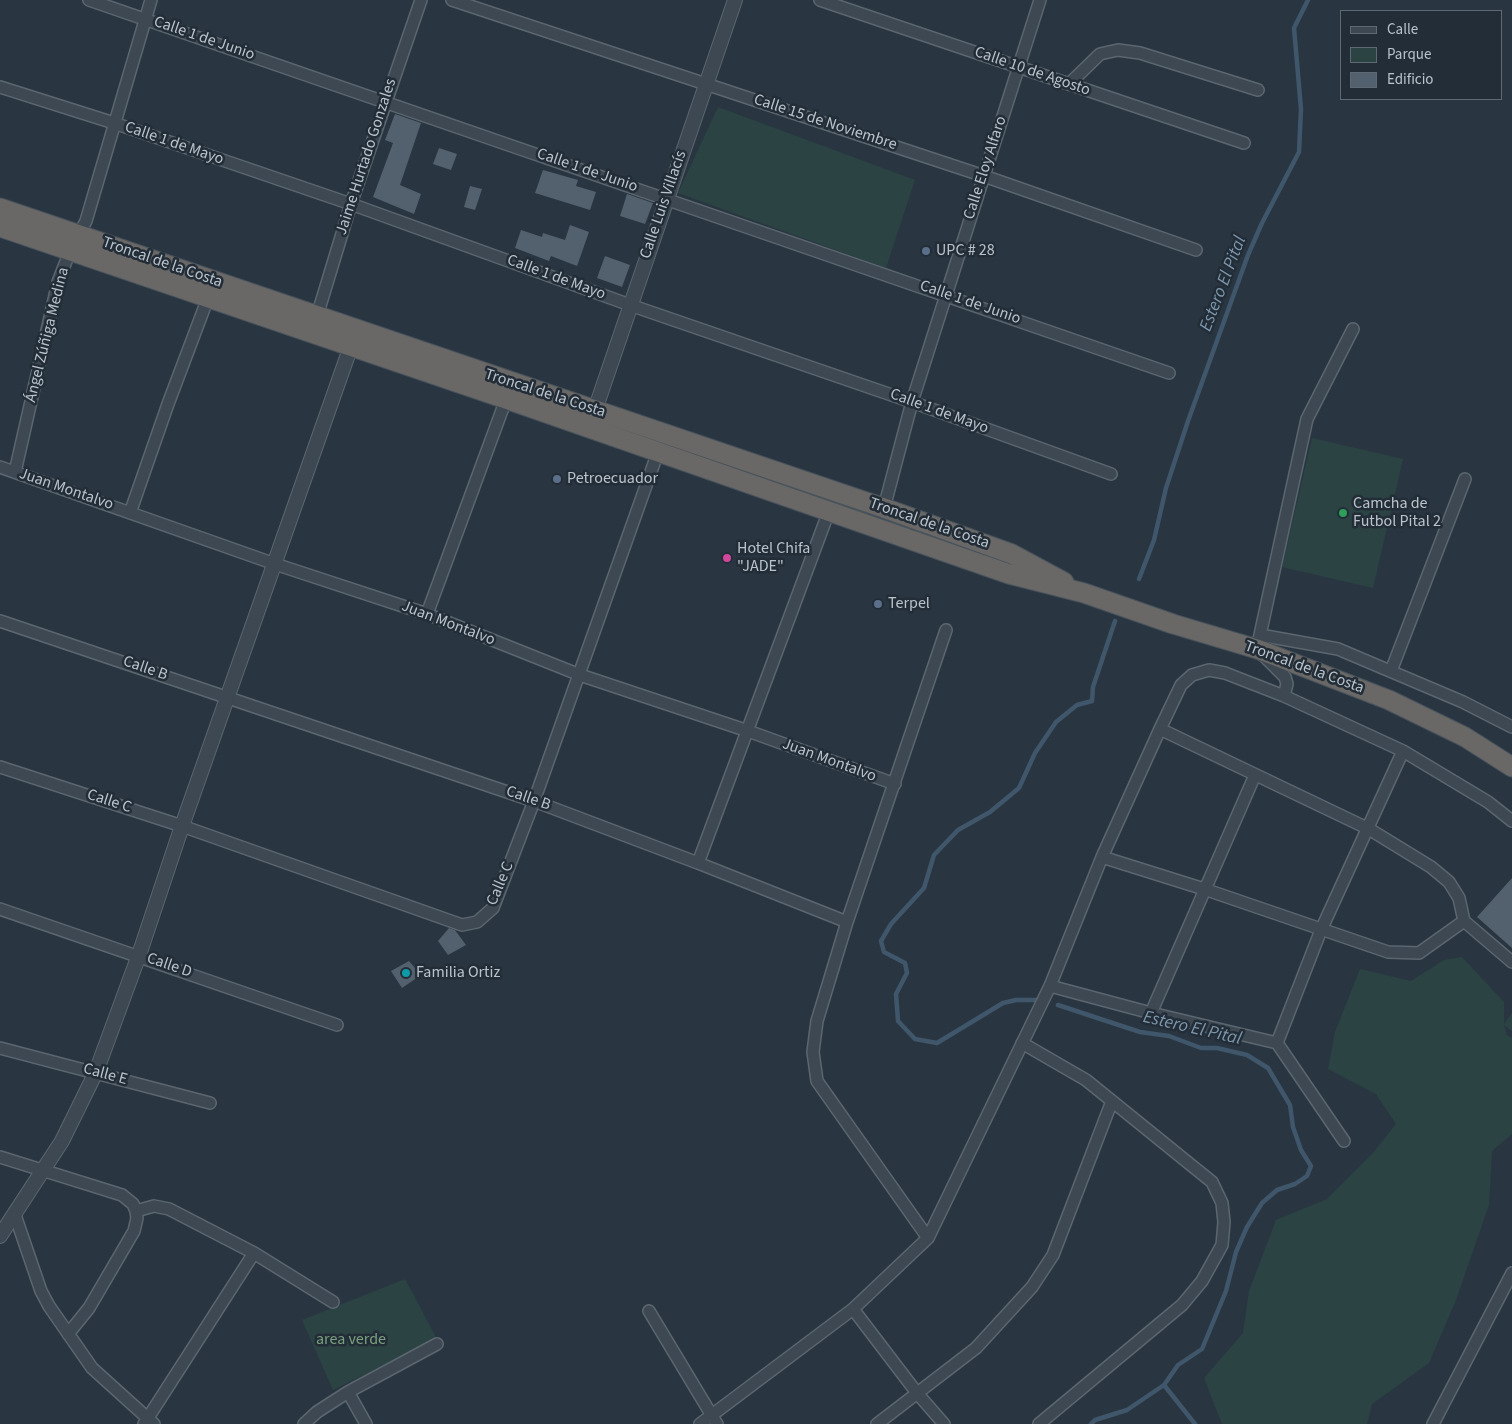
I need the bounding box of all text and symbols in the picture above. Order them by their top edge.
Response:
legend [1340,10,1502,100]
street label: Calle 1 de Junio [151,13,257,65]
text: Calle [1387,19,1418,40]
street label: Calle 10 de Agosto [972,43,1092,101]
text: Parque [1387,44,1431,65]
text: Edificio [1387,69,1434,90]
street label: Jaime Hurtado Gonzales [333,76,401,238]
street label: Calle 15 de Noviembre [751,91,899,155]
street label: Calle Eloy Alfaro [960,114,1012,222]
street label: Calle 1 de Mayo [122,118,226,170]
street label: Calle 1 de Junio [534,145,640,197]
street label: Calle Luis Villacís [637,148,691,262]
street label: Troncal de la Costa [99,233,225,293]
water label: Estero El Pital [1196,233,1252,335]
place label: UPC # 28 [936,241,995,261]
marker: UPC # 28 [920,245,932,257]
street label: Calle 1 de Mayo [504,251,608,305]
street label: Ángel Zúñiga Medina [22,266,74,404]
street label: Calle 1 de Junio [917,277,1023,329]
street label: Troncal de la Costa [482,365,608,423]
street label: Calle 1 de Mayo [887,385,991,439]
street label: Juan Montalvo [16,465,116,515]
place label: Petroecuador [567,469,658,489]
marker: Petroecuador [551,473,563,485]
street label: Troncal de la Costa [866,494,992,554]
place label: Camcha de Futbol Pital 2 [1353,494,1441,532]
marker: Camcha de Futbol Pital 2 [1337,507,1349,519]
place label: Hotel Chifa "JADE" [737,539,810,577]
marker: Hotel Chifa "JADE" [721,552,733,564]
place label: Terpel [888,594,930,614]
street label: Juan Montalvo [398,597,498,651]
marker: Terpel [872,598,884,610]
street label: Troncal de la Costa [1242,637,1366,699]
street label: Calle B [120,652,170,686]
street label: Juan Montalvo [779,735,879,787]
street label: Calle B [503,782,553,816]
street label: Calle C [84,786,134,818]
street label: Calle C [483,859,519,909]
street label: Calle D [144,949,194,983]
place label: Familia Ortiz [416,963,500,983]
marker: Familia Ortiz [400,967,412,979]
water label: Estero El Pital [1141,1007,1243,1051]
street label: Calle E [81,1060,129,1090]
park label: area verde [316,1330,386,1350]

